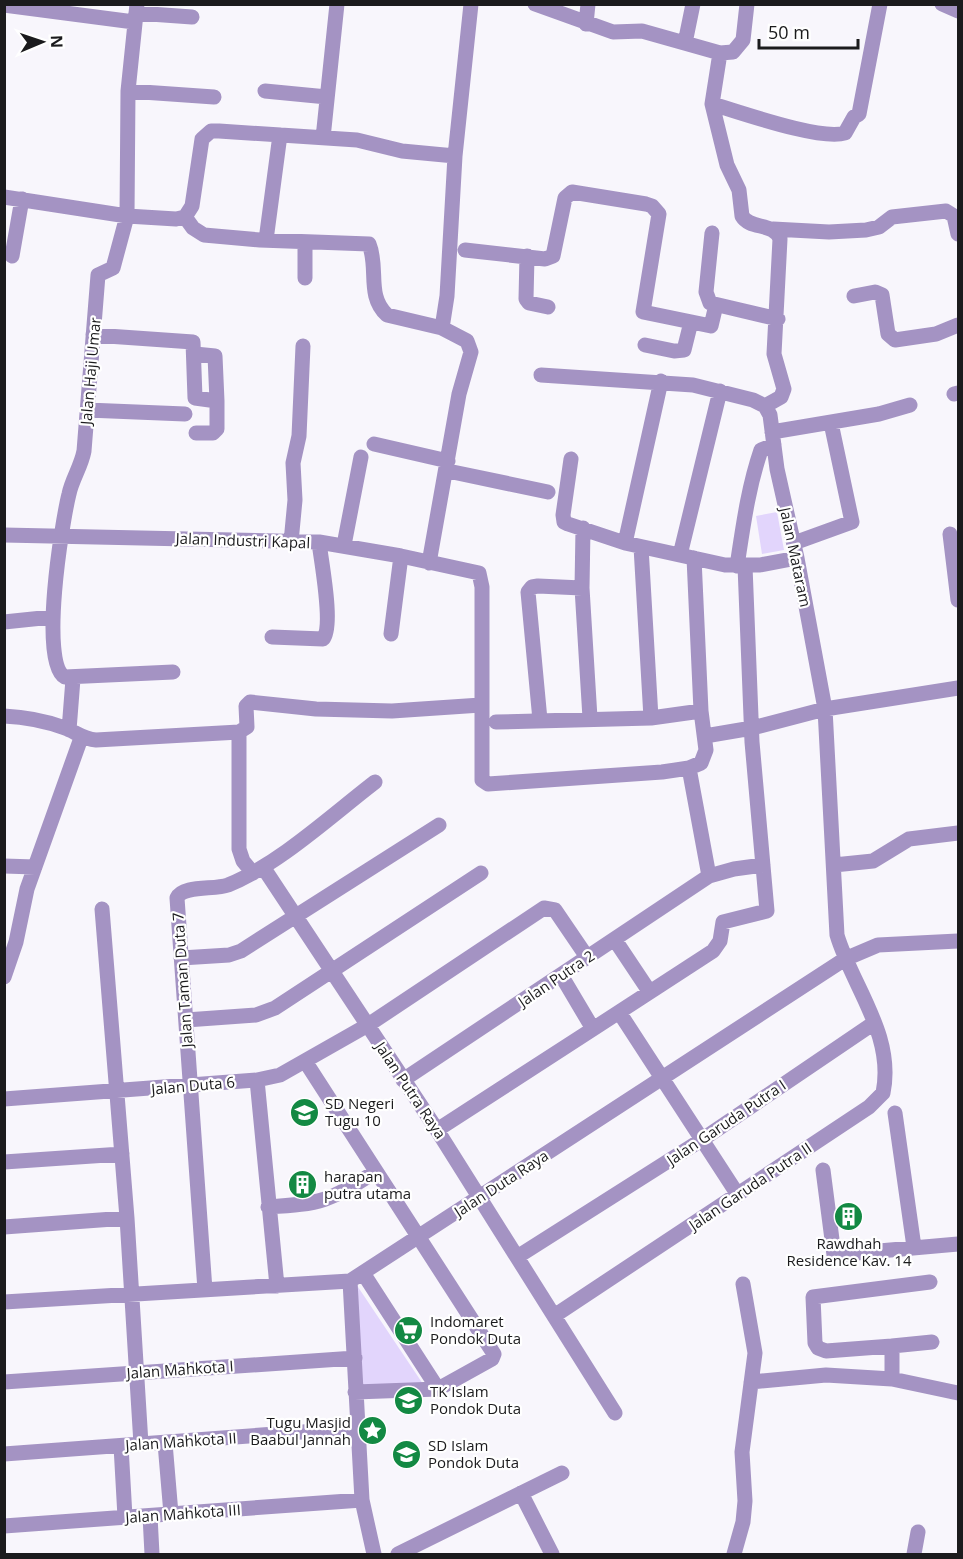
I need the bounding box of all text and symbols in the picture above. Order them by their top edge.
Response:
north arrow [12,12,72,72]
scale bar [759,12,858,50]
text: 50 m [768,20,810,44]
text: N [46,35,68,48]
street label: Jalan Haji Umar [75,316,105,428]
street label: Jalan Mataram [775,503,816,609]
street label: Jalan Industri Kapal [173,528,311,552]
street label: Jalan Taman Duta 7 [167,912,197,1050]
street label: Jalan Putra 2 [512,945,598,1012]
street label: Jalan Putra Raya [370,1036,451,1142]
street label: Jalan Duta 6 [148,1071,236,1099]
street label: Jalan Garuda Putra I [661,1075,789,1170]
place label: SD Negeri Tugu 10 [325,1093,394,1130]
school or university icon: SD Negeri Tugu 10 [288,1096,320,1128]
street label: Jalan Garuda Putra II [683,1137,815,1236]
street label: Jalan Duta Raya [448,1145,552,1222]
place label: harapan putra utama [324,1166,411,1203]
building icon: harapan putra utama [287,1169,319,1201]
building icon: Rawdhah Residence Kav. 14 [833,1200,865,1232]
place label: Rawdhah Residence Kav. 14 [787,1233,912,1270]
place label: Indomaret Pondok Duta [430,1311,521,1348]
supermarket icon: Indomaret Pondok Duta [393,1314,425,1346]
street label: Jalan Mahkota I [124,1355,234,1383]
place label: TK Islam Pondok Duta [430,1381,521,1418]
school or university icon: TK Islam Pondok Duta [393,1384,425,1416]
place label: Tugu Masjid Baabul Jannah [250,1412,351,1449]
place icon: Tugu Masjid Baabul Jannah [356,1415,388,1447]
street label: Jalan Mahkota II [123,1427,237,1455]
place label: SD Islam Pondok Duta [428,1435,519,1472]
school or university icon: SD Islam Pondok Duta [391,1438,423,1470]
street label: Jalan Mahkota III [123,1499,241,1527]

